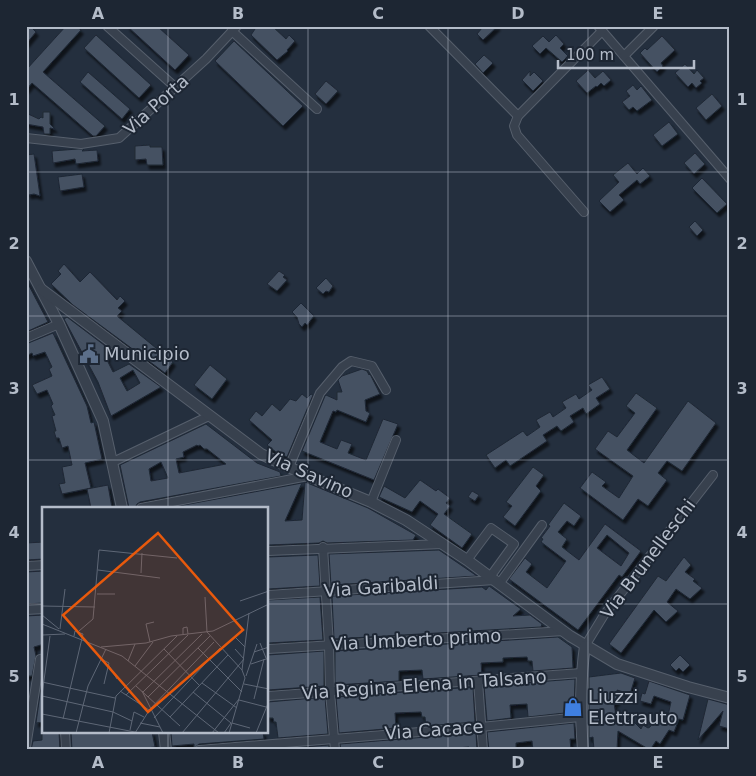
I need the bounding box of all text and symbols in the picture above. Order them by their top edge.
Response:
text: A [92,4,105,23]
text: B [232,4,244,23]
text: C [372,4,384,23]
text: D [511,4,525,23]
text: E [653,4,663,23]
scale bar [558,38,695,70]
text: 100 m [566,46,614,64]
street label: Via Porta [119,70,193,139]
text: 1 [8,90,20,109]
text: 1 [736,90,748,109]
text: 2 [8,234,20,253]
text: 2 [736,234,748,253]
public building icon: Municipio [78,343,100,365]
place label: Municipio [104,343,190,364]
text: 3 [8,379,20,398]
text: 3 [736,379,748,398]
street label: Via Savino [262,445,357,502]
street label: Via Brunelleschi [596,495,699,623]
inset map [42,507,269,734]
text: 4 [8,523,20,542]
text: 4 [736,523,748,542]
street label: Via Garibaldi [323,572,439,601]
street label: Via Umberto primo [330,625,502,654]
street label: Via Regina Elena in Talsano [301,665,547,704]
text: 5 [8,667,20,686]
text: 5 [736,667,748,686]
place label: Liuzzi Elettrauto [588,686,677,728]
shop icon: Liuzzi Elettrauto [562,696,584,718]
street label: Via Cacace [384,716,484,743]
text: A [92,753,105,772]
text: B [232,753,244,772]
text: C [372,753,384,772]
text: D [511,753,525,772]
text: E [653,753,663,772]

